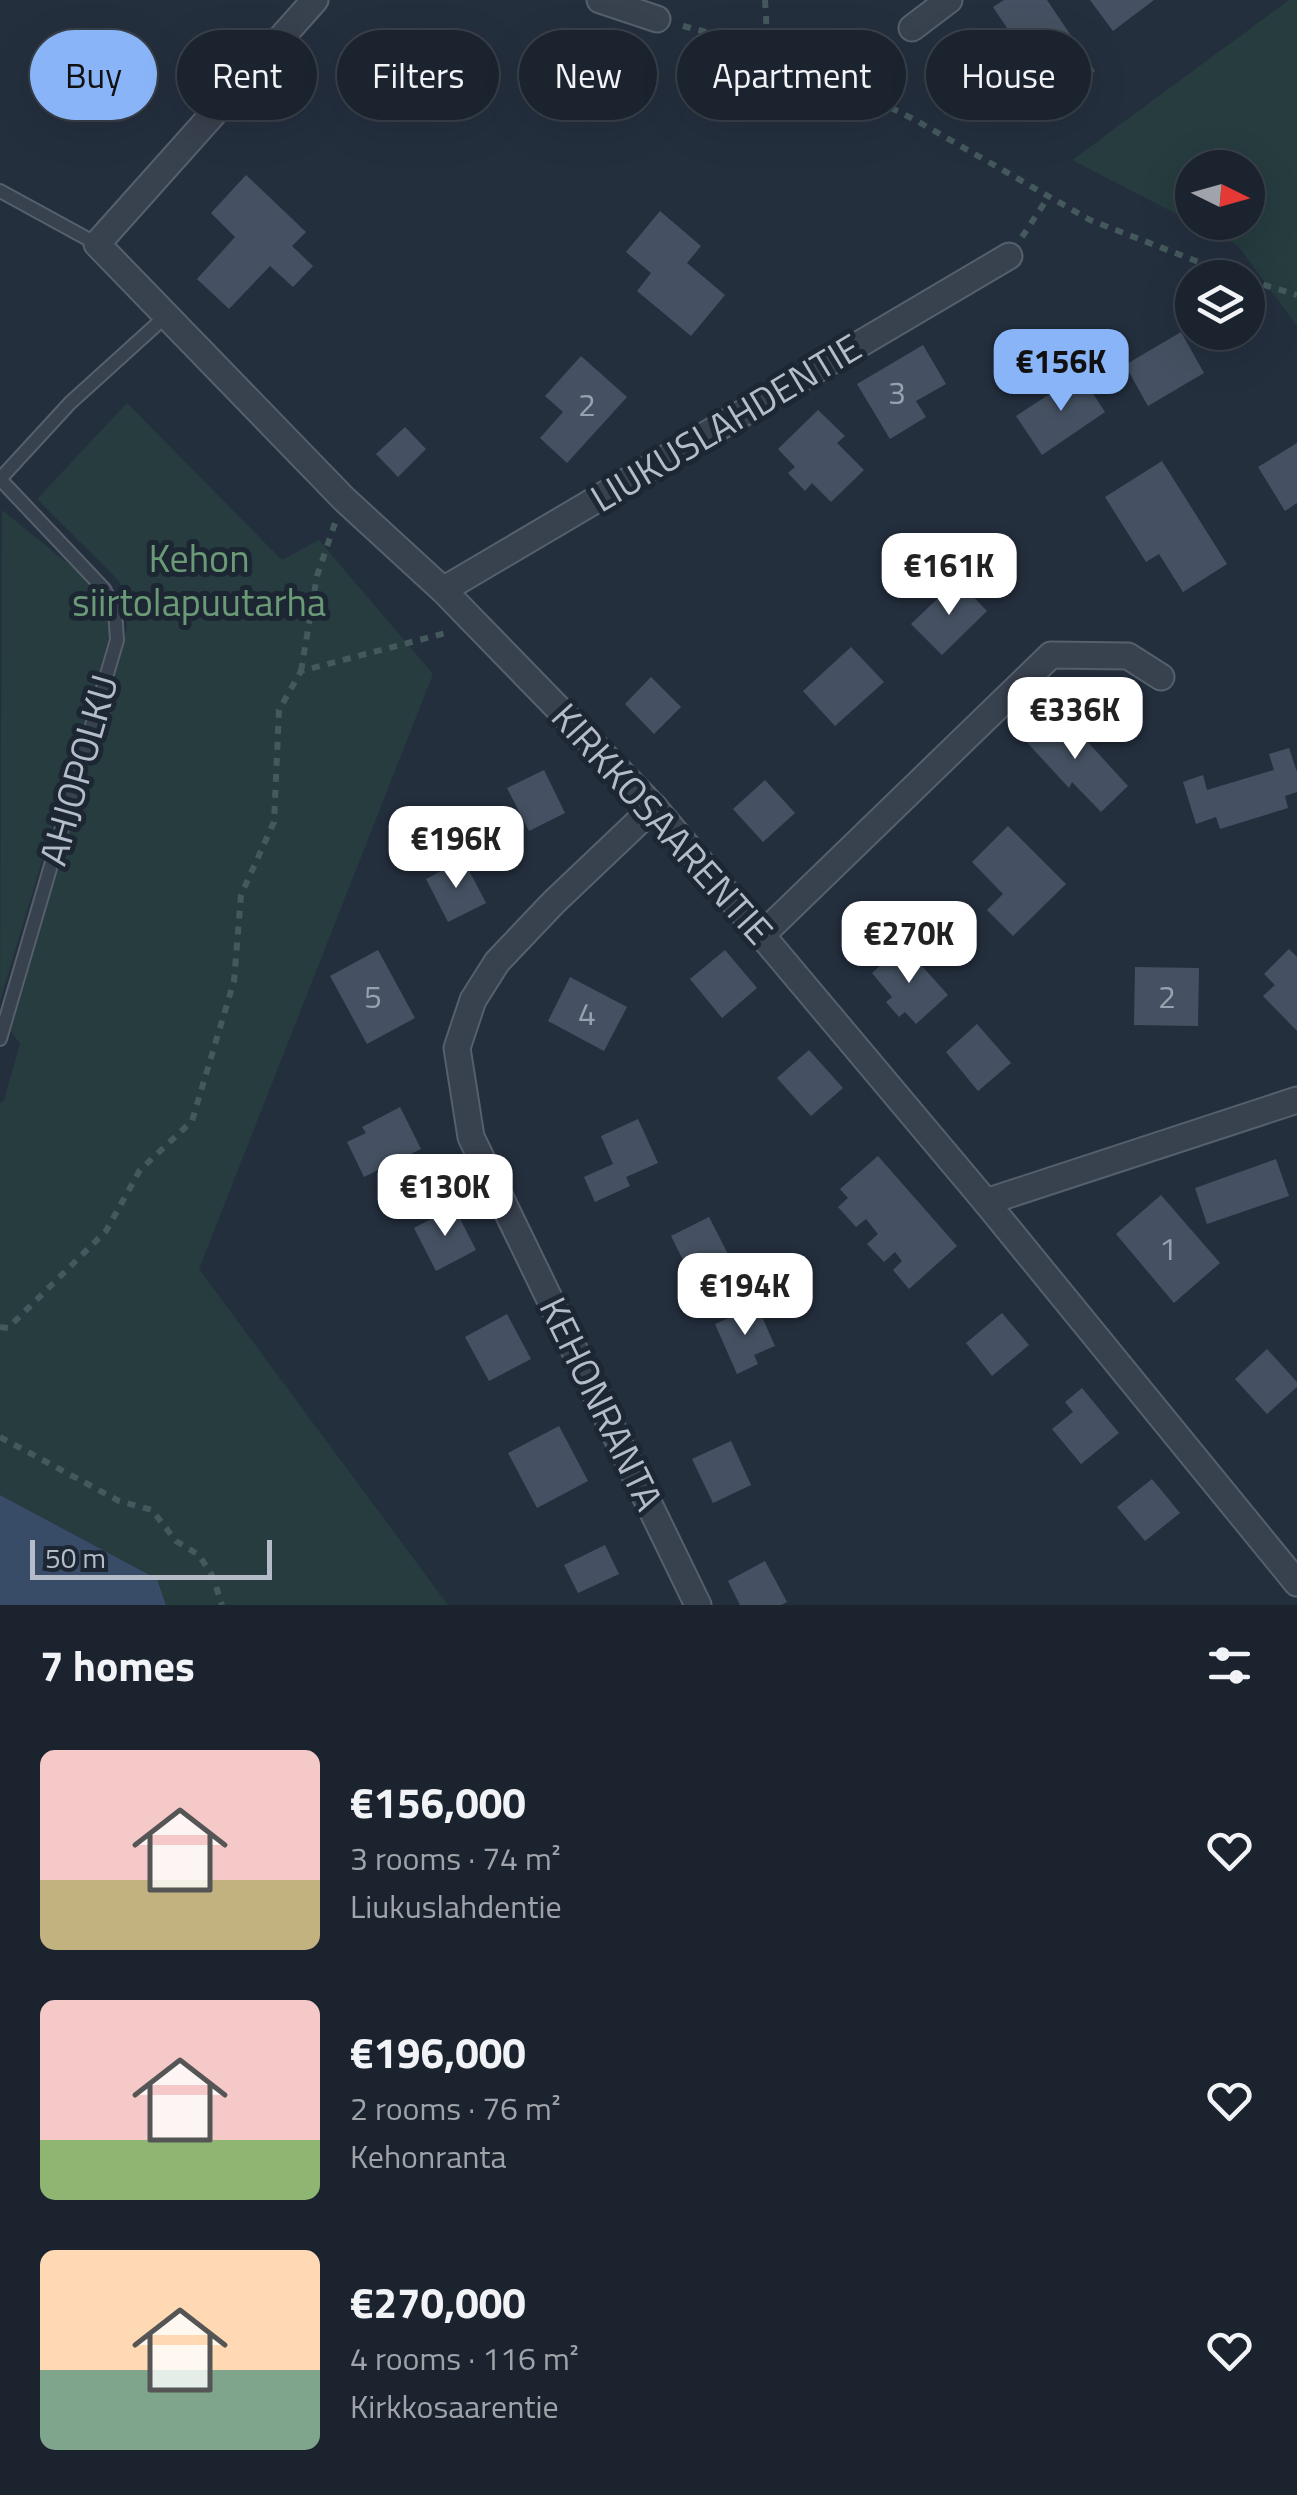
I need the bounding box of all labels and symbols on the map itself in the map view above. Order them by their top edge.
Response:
north arrow [1175,150,1265,240]
street label: LIUKUSLAHDENTIE [579,318,872,526]
pin: €156K [991,329,1131,414]
house number: 3 [888,368,906,416]
house number: 2 [578,380,596,428]
park label: Kehon siirtolapuutarha [72,529,326,631]
pin: €161K [879,533,1019,618]
street label: AHJOPOLKU [23,668,133,872]
pin: €336K [1005,677,1145,762]
street label: KIRKKOSAARENTIE [538,689,787,957]
pin: €196K [386,806,526,891]
pin: €270K [839,901,979,986]
house number: 5 [364,972,382,1020]
house number: 2 [1158,972,1176,1020]
house number: 4 [578,989,596,1037]
pin: €130K [375,1154,515,1239]
house number: 1 [1159,1224,1177,1272]
pin: €194K [675,1253,815,1338]
street label: KEHONRANTA [525,1287,679,1520]
scale bar [30,1535,272,1580]

